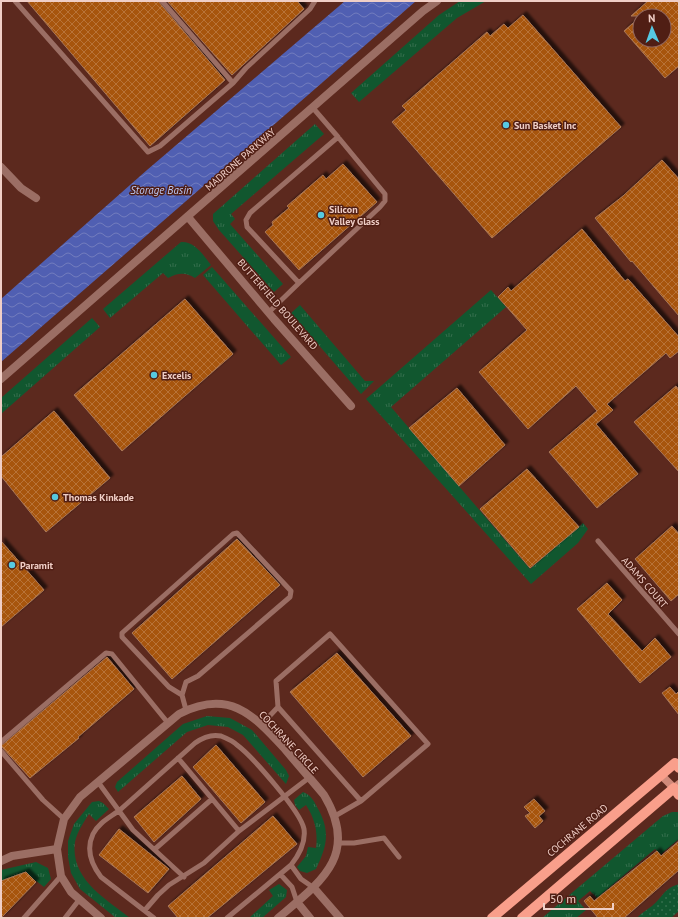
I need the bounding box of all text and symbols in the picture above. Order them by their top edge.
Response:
north arrow [632,8,672,48]
text: N [648,11,656,25]
place label: Sun Basket Inc [514,119,577,132]
marker: Sun Basket Inc [501,120,511,130]
street label: MADRONE PARKWAY [202,125,278,193]
water label: Storage Basin [130,183,192,197]
place label: Silicon Valley Glass [328,203,379,228]
marker: Silicon Valley Glass [316,210,326,220]
street label: BUTTERFIELD BOULEVARD [235,256,321,352]
place label: Excelis [162,369,191,382]
marker: Excelis [149,370,159,380]
place label: Thomas Kinkade [63,491,134,504]
marker: Thomas Kinkade [50,492,60,502]
street label: ADAMS COURT [619,554,671,611]
place label: Paramit [20,559,54,572]
marker: Paramit [7,560,17,570]
street label: COCHRANE CIRCLE [256,708,321,777]
street label: COCHRANE ROAD [544,801,610,860]
scale bar [544,885,613,911]
text: 50 m [550,891,576,906]

